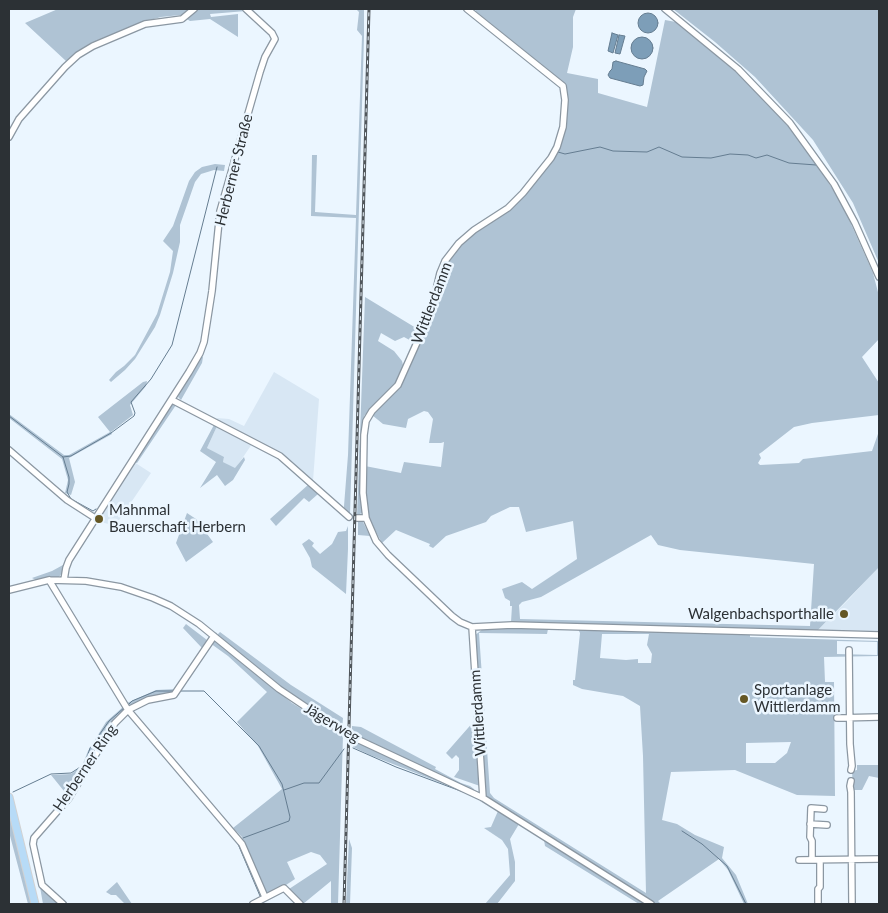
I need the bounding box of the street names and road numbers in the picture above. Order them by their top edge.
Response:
street label: Herberner Straße [211,112,257,228]
street label: Wittlerdamm [408,259,456,347]
street label: Wittlerdamm [466,669,490,757]
street label: Jägerweg [301,699,363,747]
street label: Herberner Ring [49,721,121,815]

